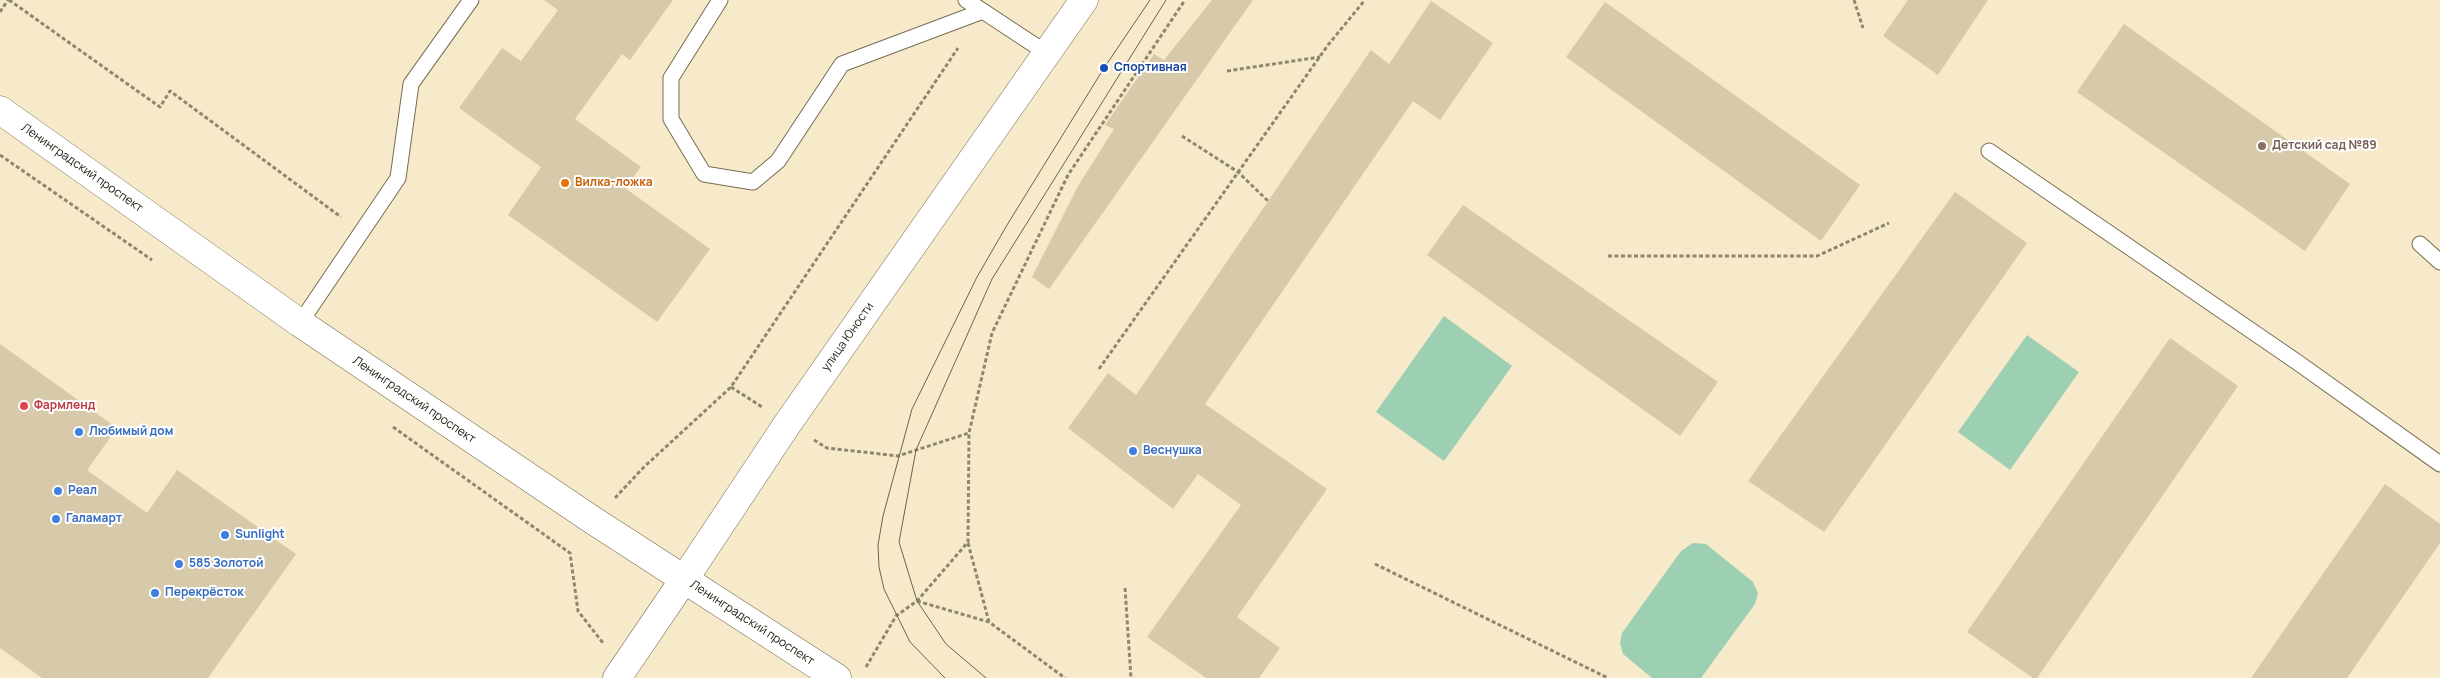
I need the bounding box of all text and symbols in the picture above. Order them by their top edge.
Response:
place label: Спортивная [1114,61,1187,75]
marker: Спортивная [1098,62,1110,74]
street label: Ленинградский проспект [18,120,146,216]
place label: Детский сад №89 [2272,139,2377,153]
marker: Детский сад №89 [2256,140,2268,152]
place label: Вилка-ложка [575,176,653,190]
marker: Вилка-ложка [559,177,571,189]
street label: улица Юности [819,300,877,374]
street label: Ленинградский проспект [350,353,478,447]
place label: Фармленд [34,399,95,413]
marker: Фармленд [18,400,30,412]
place label: Любимый дом [89,425,173,439]
marker: Любимый дом [73,426,85,438]
place label: Веснушка [1143,444,1202,458]
marker: Веснушка [1127,445,1139,457]
place label: Реал [68,484,97,498]
marker: Реал [52,485,64,497]
place label: Галамарт [66,512,122,526]
marker: Галамарт [50,513,62,525]
place label: Sunlight [235,528,285,542]
marker: Sunlight [219,529,231,541]
place label: 585 Золотой [189,557,264,571]
marker: 585 Золотой [173,558,185,570]
street label: Ленинградский проспект [687,577,817,669]
place label: Перекрёсток [165,586,244,600]
marker: Перекрёсток [149,587,161,599]

